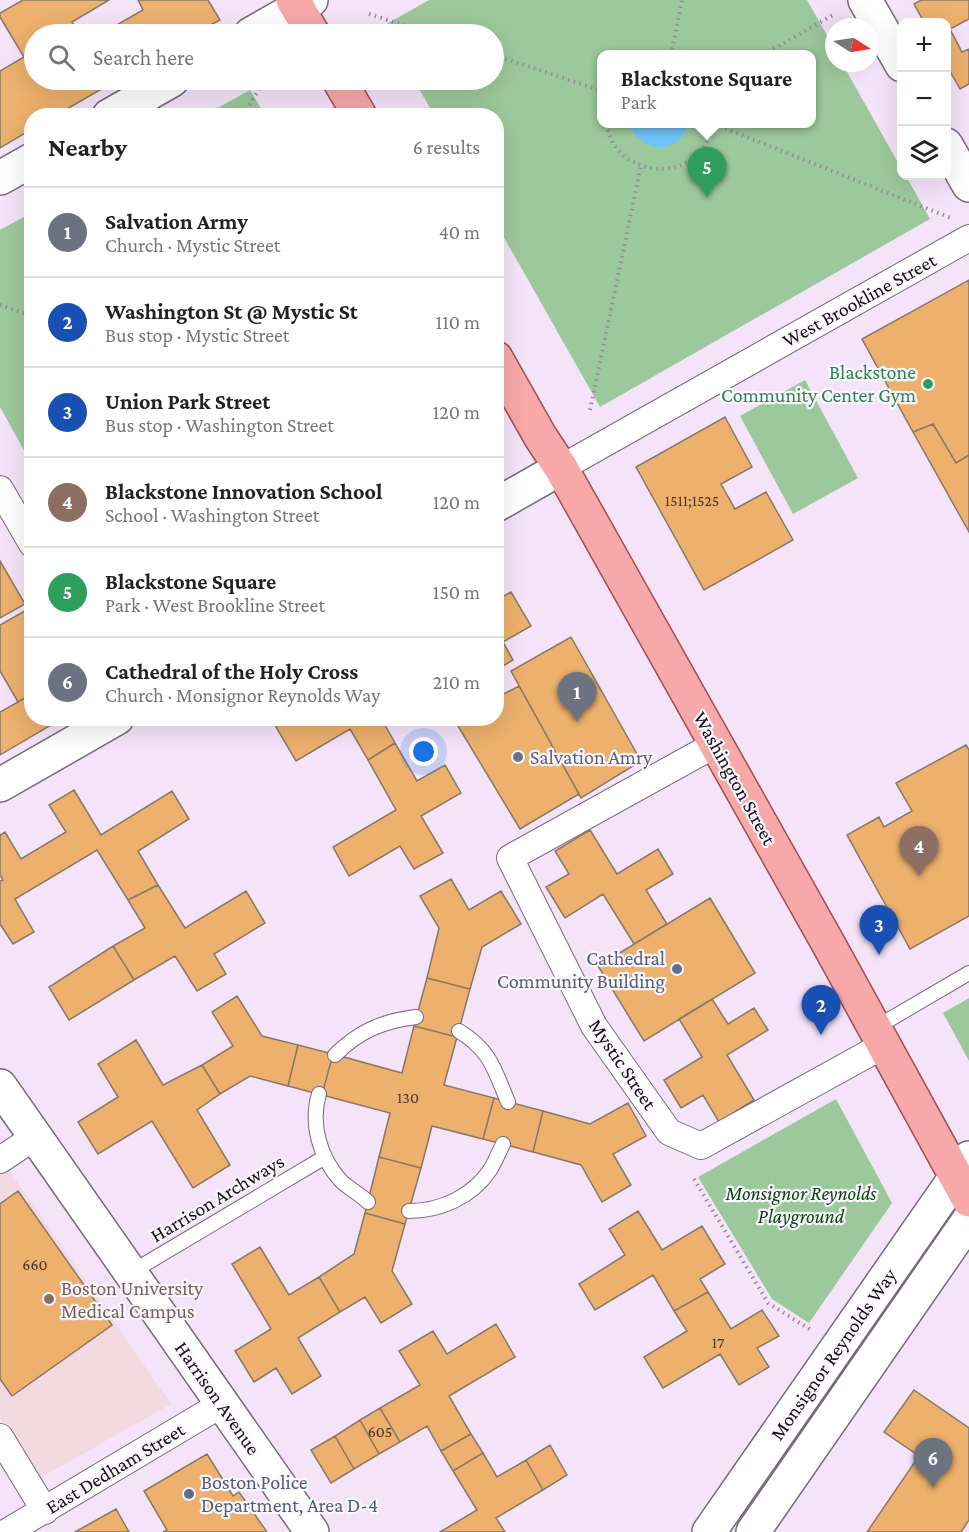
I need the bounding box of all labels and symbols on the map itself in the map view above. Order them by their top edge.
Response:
north arrow [825,18,879,72]
pin: 5 [688,148,726,197]
street label: West Brookline Street [778,248,940,351]
place label: Blackstone Community Center Gym [721,361,916,407]
marker: Blackstone Community Center Gym [921,377,935,391]
house number: 1511;1525 [665,492,719,510]
pin: 1 [558,672,596,722]
street label: Washington Street [688,708,781,849]
your location [409,737,438,766]
place label: Salvation Amry [530,746,653,769]
marker: Salvation Amry [511,750,525,764]
pin: 4 [900,826,938,876]
pin: 3 [860,906,898,955]
place label: Cathedral Community Building [497,947,665,993]
marker: Cathedral Community Building [670,962,684,976]
pin: 2 [802,986,840,1035]
street label: Mystic Street [584,1015,661,1114]
house number: 130 [397,1089,419,1106]
street label: Harrison Archways [146,1149,288,1247]
park label: Monsignor Reynolds Playground [724,1182,877,1228]
house number: 660 [22,1256,48,1273]
street label: Monsignor Reynolds Way [765,1263,902,1445]
place label: Boston University Medical Campus [61,1277,204,1323]
marker: Boston University Medical Campus [42,1292,56,1306]
house number: 17 [712,1334,725,1351]
street label: Harrison Avenue [171,1337,265,1459]
street label: East Dedham Street [42,1418,189,1518]
house number: 605 [368,1423,392,1440]
pin: 6 [914,1438,952,1488]
place label: Boston Police Department, Area D-4 [201,1471,378,1517]
marker: Boston Police Department, Area D-4 [182,1487,196,1501]

